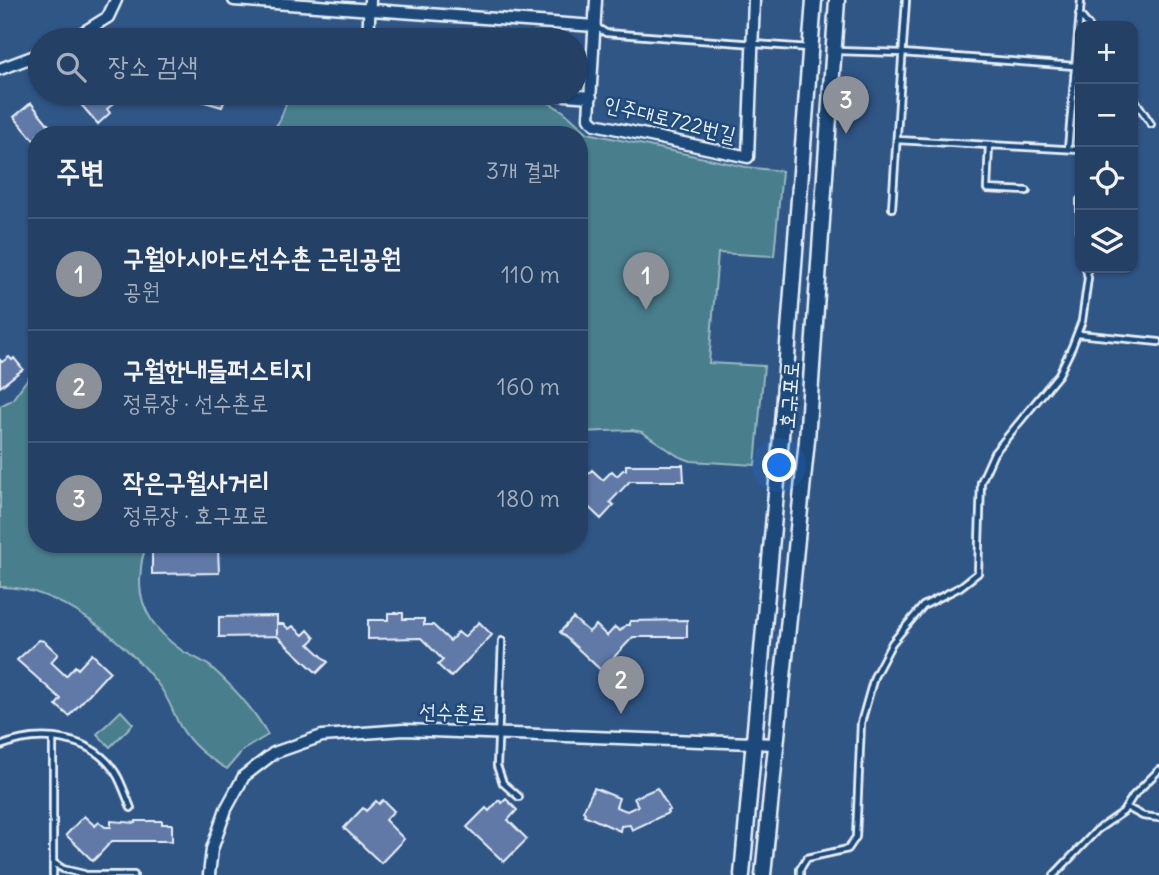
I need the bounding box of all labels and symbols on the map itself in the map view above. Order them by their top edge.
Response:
pin: 3 [823,76,869,134]
street label: 인주대로722번길 [601,90,739,148]
pin: 1 [623,252,669,310]
street label: 호구포로 [773,360,805,430]
your location [762,448,796,482]
pin: 2 [598,656,644,714]
street label: 선수촌로 [419,697,487,727]

